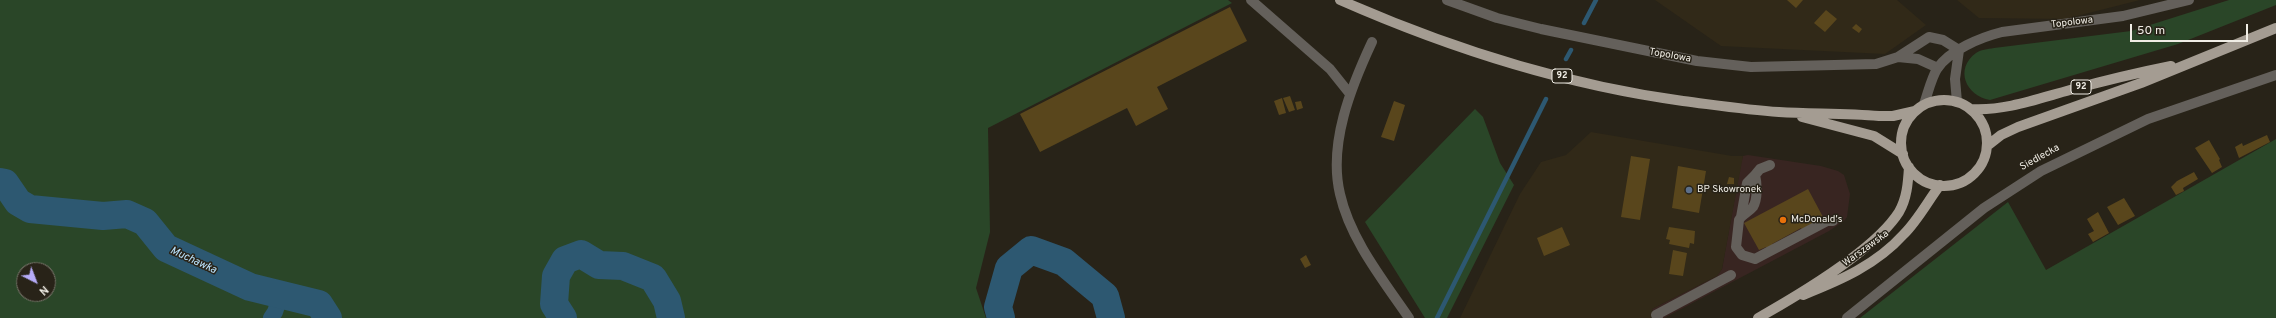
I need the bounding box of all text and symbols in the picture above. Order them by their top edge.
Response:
street label: Topolowa [2050,14,2094,32]
scale bar [2132,16,2250,42]
text: 50 m [2137,23,2165,39]
street label: Topolowa [1648,46,1692,66]
road number: 92 [1552,69,1572,83]
road number: 92 [2071,80,2091,94]
street label: Siedlecka [2018,142,2062,174]
place label: BP Skowronek [1697,184,1761,196]
marker: BP Skowronek [1684,185,1694,195]
place label: McDonald's [1791,214,1842,226]
marker: McDonald's [1778,215,1788,225]
street label: Warszawska [1841,228,1891,270]
water label: Muchawka [168,244,218,278]
north arrow [16,262,56,302]
text: N [36,282,51,298]

